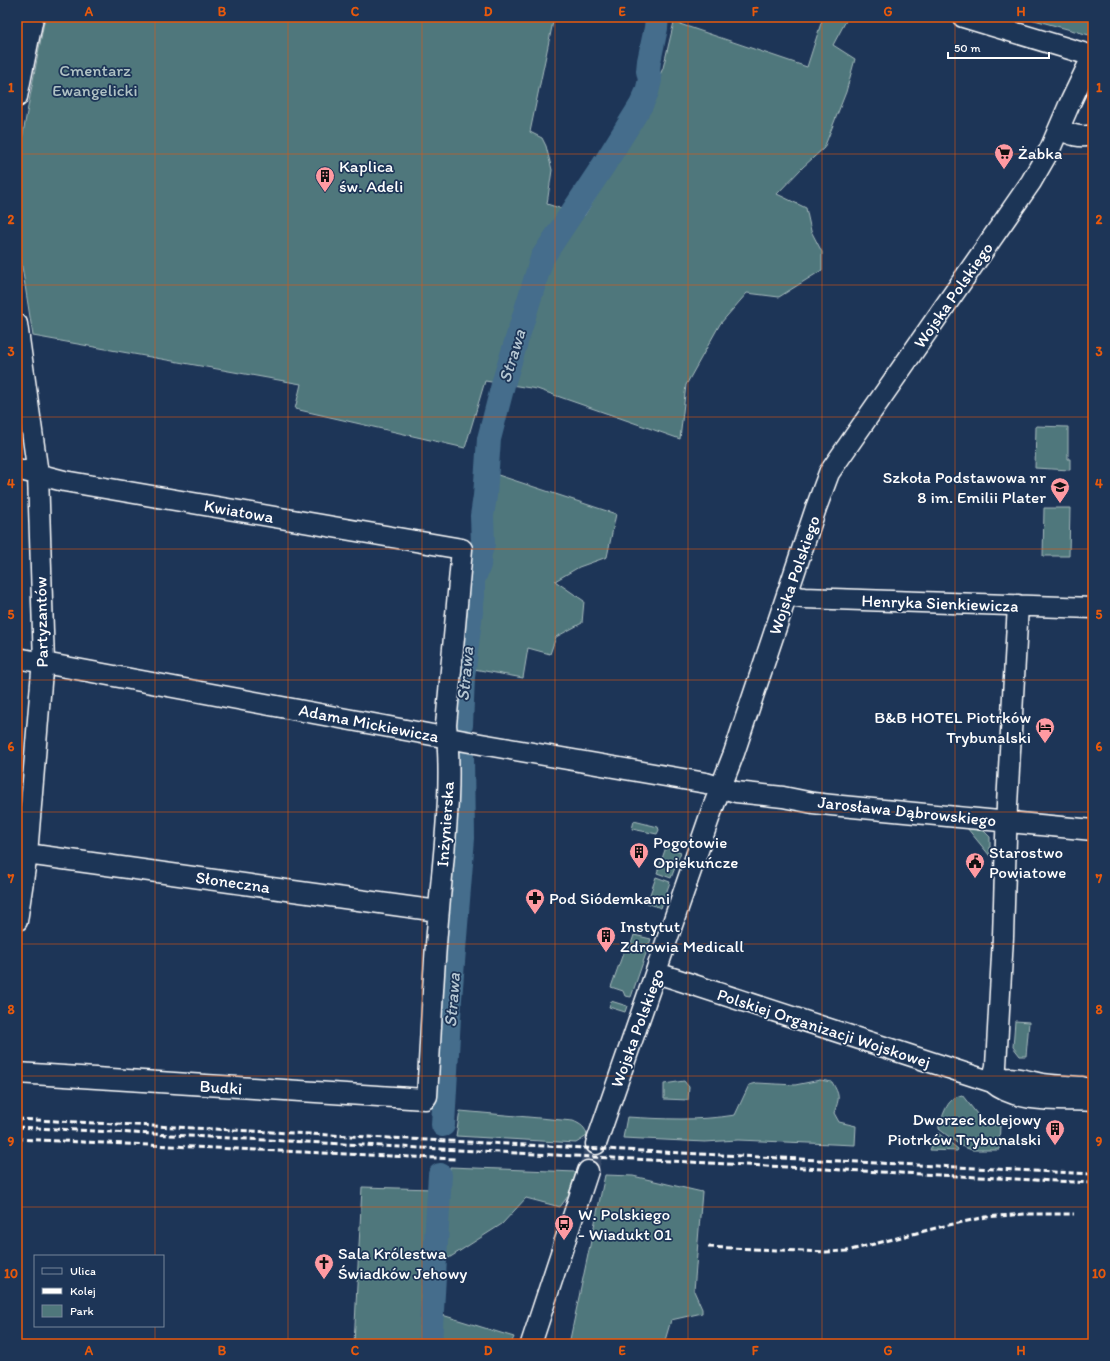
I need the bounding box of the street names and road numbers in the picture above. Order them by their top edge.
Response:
street label: Wojska Polskiego [909,238,997,352]
street label: Kwiatowa [203,495,276,527]
street label: Wojska Polskiego [764,513,824,637]
street label: Partyzantów [30,576,52,668]
street label: Henryka Sienkiewicza [861,590,1019,616]
street label: Adama Mickiewicza [297,700,441,746]
street label: Inżynierska [432,780,458,867]
street label: Jarosława Dąbrowskiego [817,792,997,830]
street label: Słoneczna [195,867,272,897]
street label: Wojska Polskiego [606,966,668,1090]
street label: Polskiej Organizacji Wojskowej [715,984,933,1072]
street label: Budki [199,1076,243,1098]

